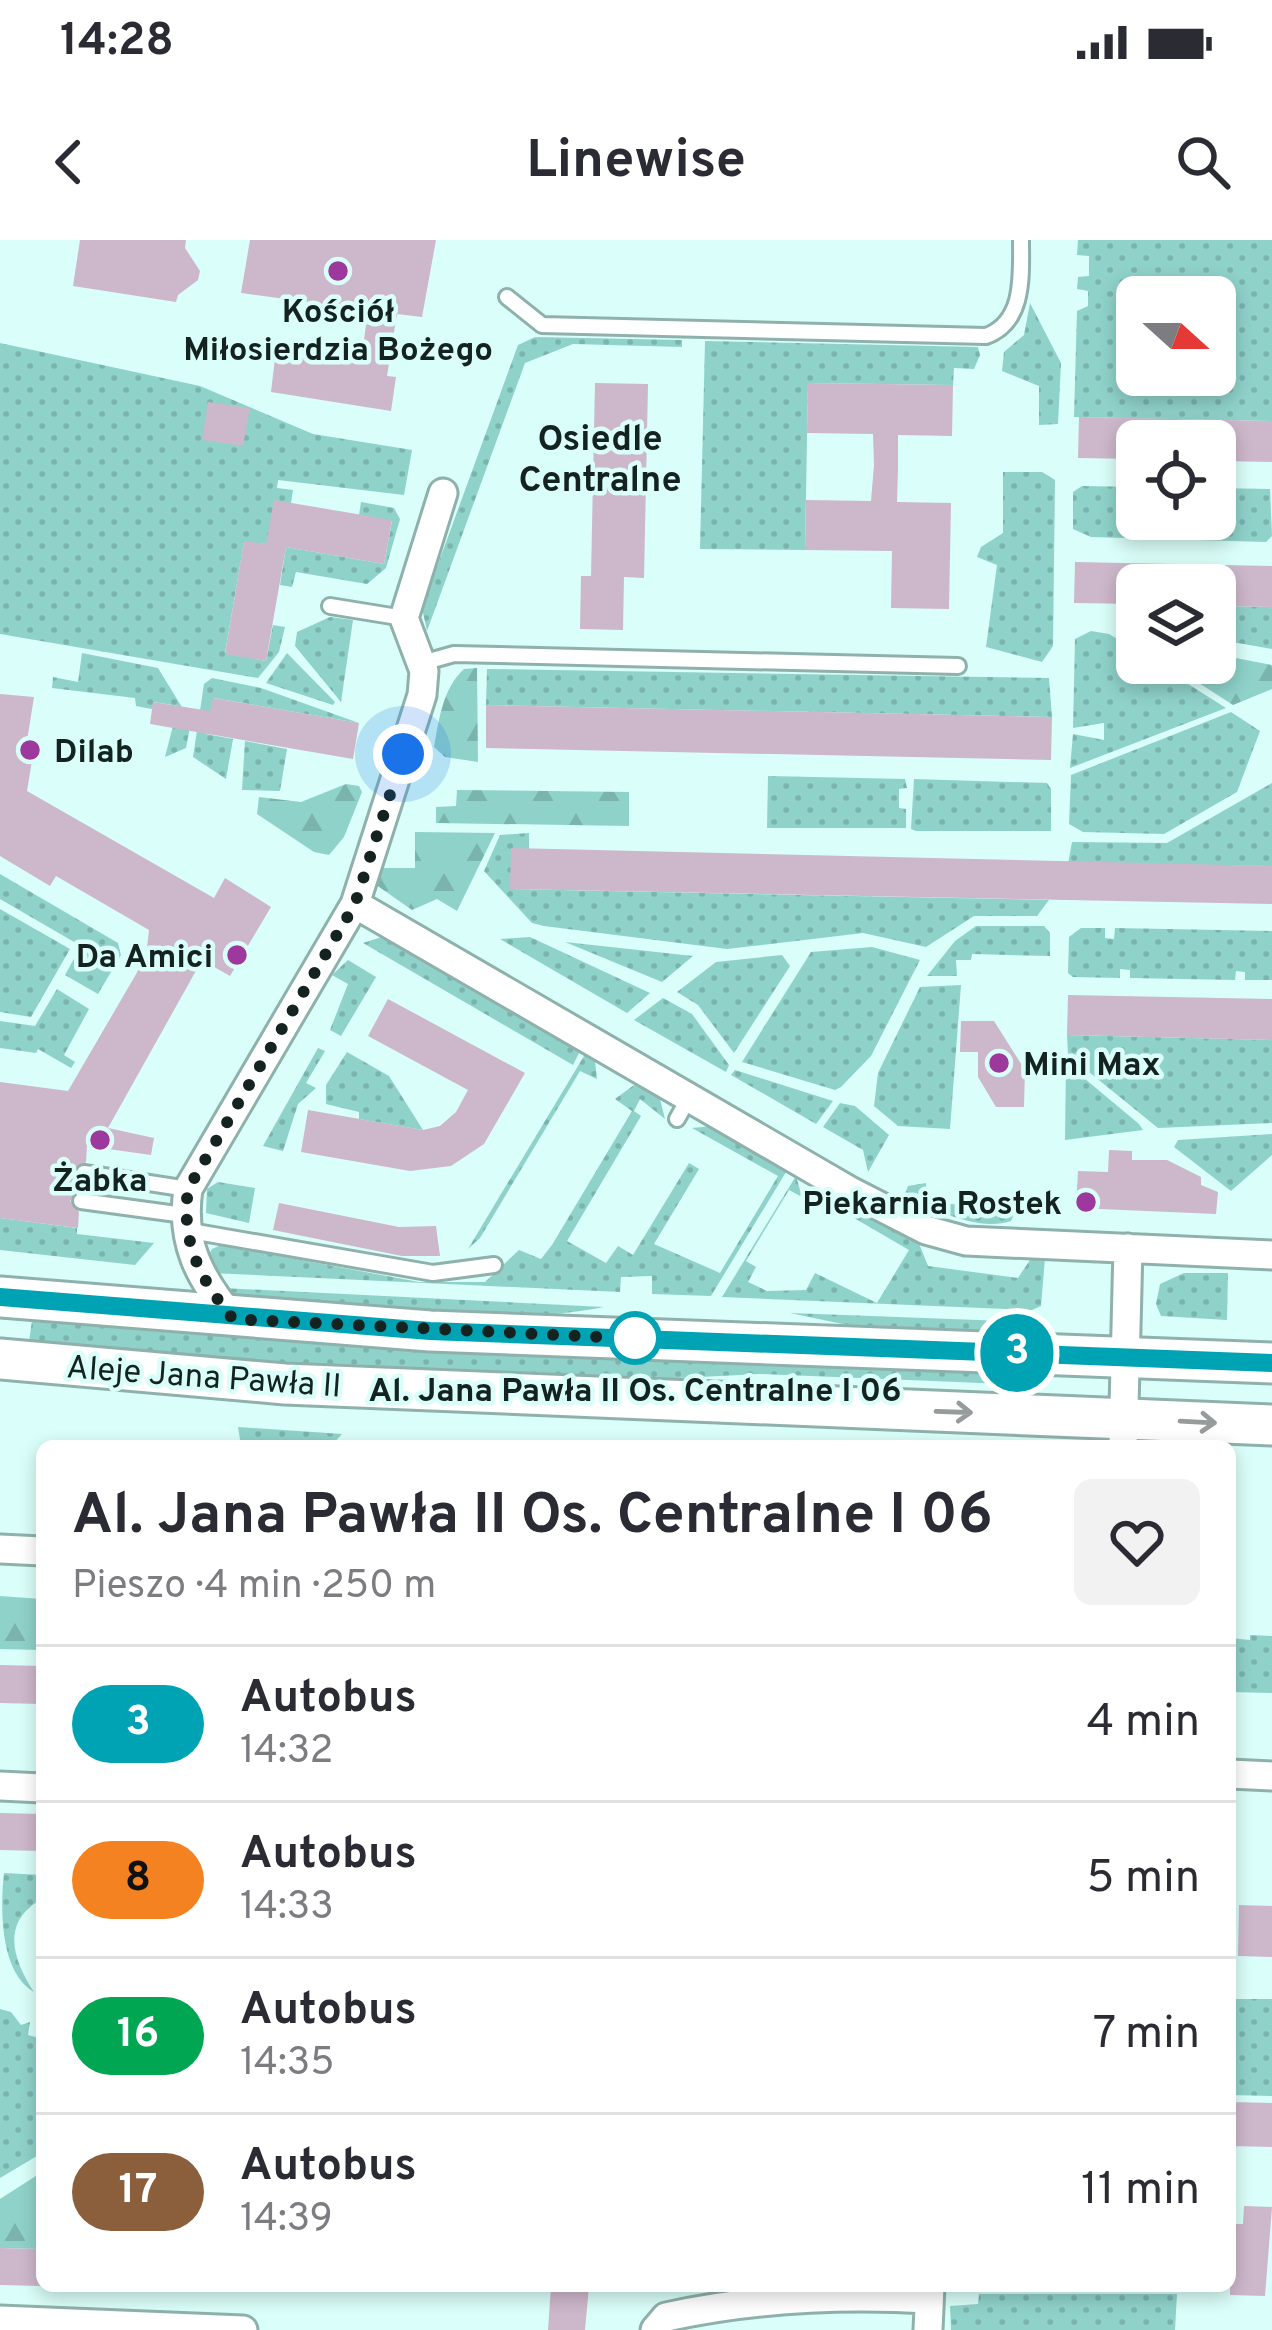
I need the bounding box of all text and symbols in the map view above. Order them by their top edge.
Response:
text: 14:28 [60,14,174,71]
text: Linewise [526,128,746,197]
icon: back [36,129,102,195]
icon: search [1170,129,1236,195]
marker: Kościół Miłosierdzia Bożego [325,258,351,284]
north arrow [1116,276,1236,396]
map controls [1116,276,1236,684]
place label: Kościół Miłosierdzia Bożego [183,293,493,373]
district label: Osiedle Centralne [518,418,682,505]
button: locate [1116,420,1236,540]
button: layers [1116,564,1236,684]
your location [373,724,433,784]
place label: Dilab [54,733,134,775]
marker: Dilab [17,737,43,763]
place label: Da Amici [76,938,213,980]
marker: Da Amici [224,942,250,968]
place label: Mini Max [1023,1046,1161,1088]
marker: Mini Max [986,1050,1012,1076]
marker: Żabka [87,1127,113,1153]
place label: Żabka [53,1161,147,1204]
place label: Piekarnia Rostek [802,1185,1062,1227]
marker: Piekarnia Rostek [1073,1189,1099,1215]
marker: Al. Jana Pawła II Os. Centralne I 06 [610,1313,660,1363]
line badge: 3 [978,1314,1056,1392]
text: 3 [1004,1326,1030,1379]
street label: Aleje Jana Pawła II [65,1348,343,1410]
place label: Al. Jana Pawła II Os. Centralne I 06 [368,1372,902,1414]
one-way arrow [934,1400,973,1423]
one-way arrow [1178,1411,1217,1434]
button: heart [1074,1479,1200,1605]
text: Al. Jana Pawła II Os. Centralne I 06 [72,1482,993,1554]
text: Pieszo · 4 min · 250 m [72,1563,436,1612]
text: Autobus [240,1671,417,1728]
text: 4 min [1087,1695,1200,1752]
text: 3 [125,1697,151,1750]
text: 14:32 [240,1728,333,1777]
text: Autobus [240,1827,417,1884]
text: 5 min [1087,1851,1200,1908]
text: 8 [125,1853,151,1906]
text: 14:33 [240,1884,334,1933]
text: Autobus [240,1983,417,2040]
text: 7 min [1093,2007,1200,2064]
text: 16 [117,2009,159,2062]
text: 14:35 [240,2040,334,2089]
text: Autobus [240,2139,417,2196]
text: 11 min [1081,2163,1200,2220]
text: 17 [118,2165,158,2218]
text: 14:39 [240,2196,333,2245]

